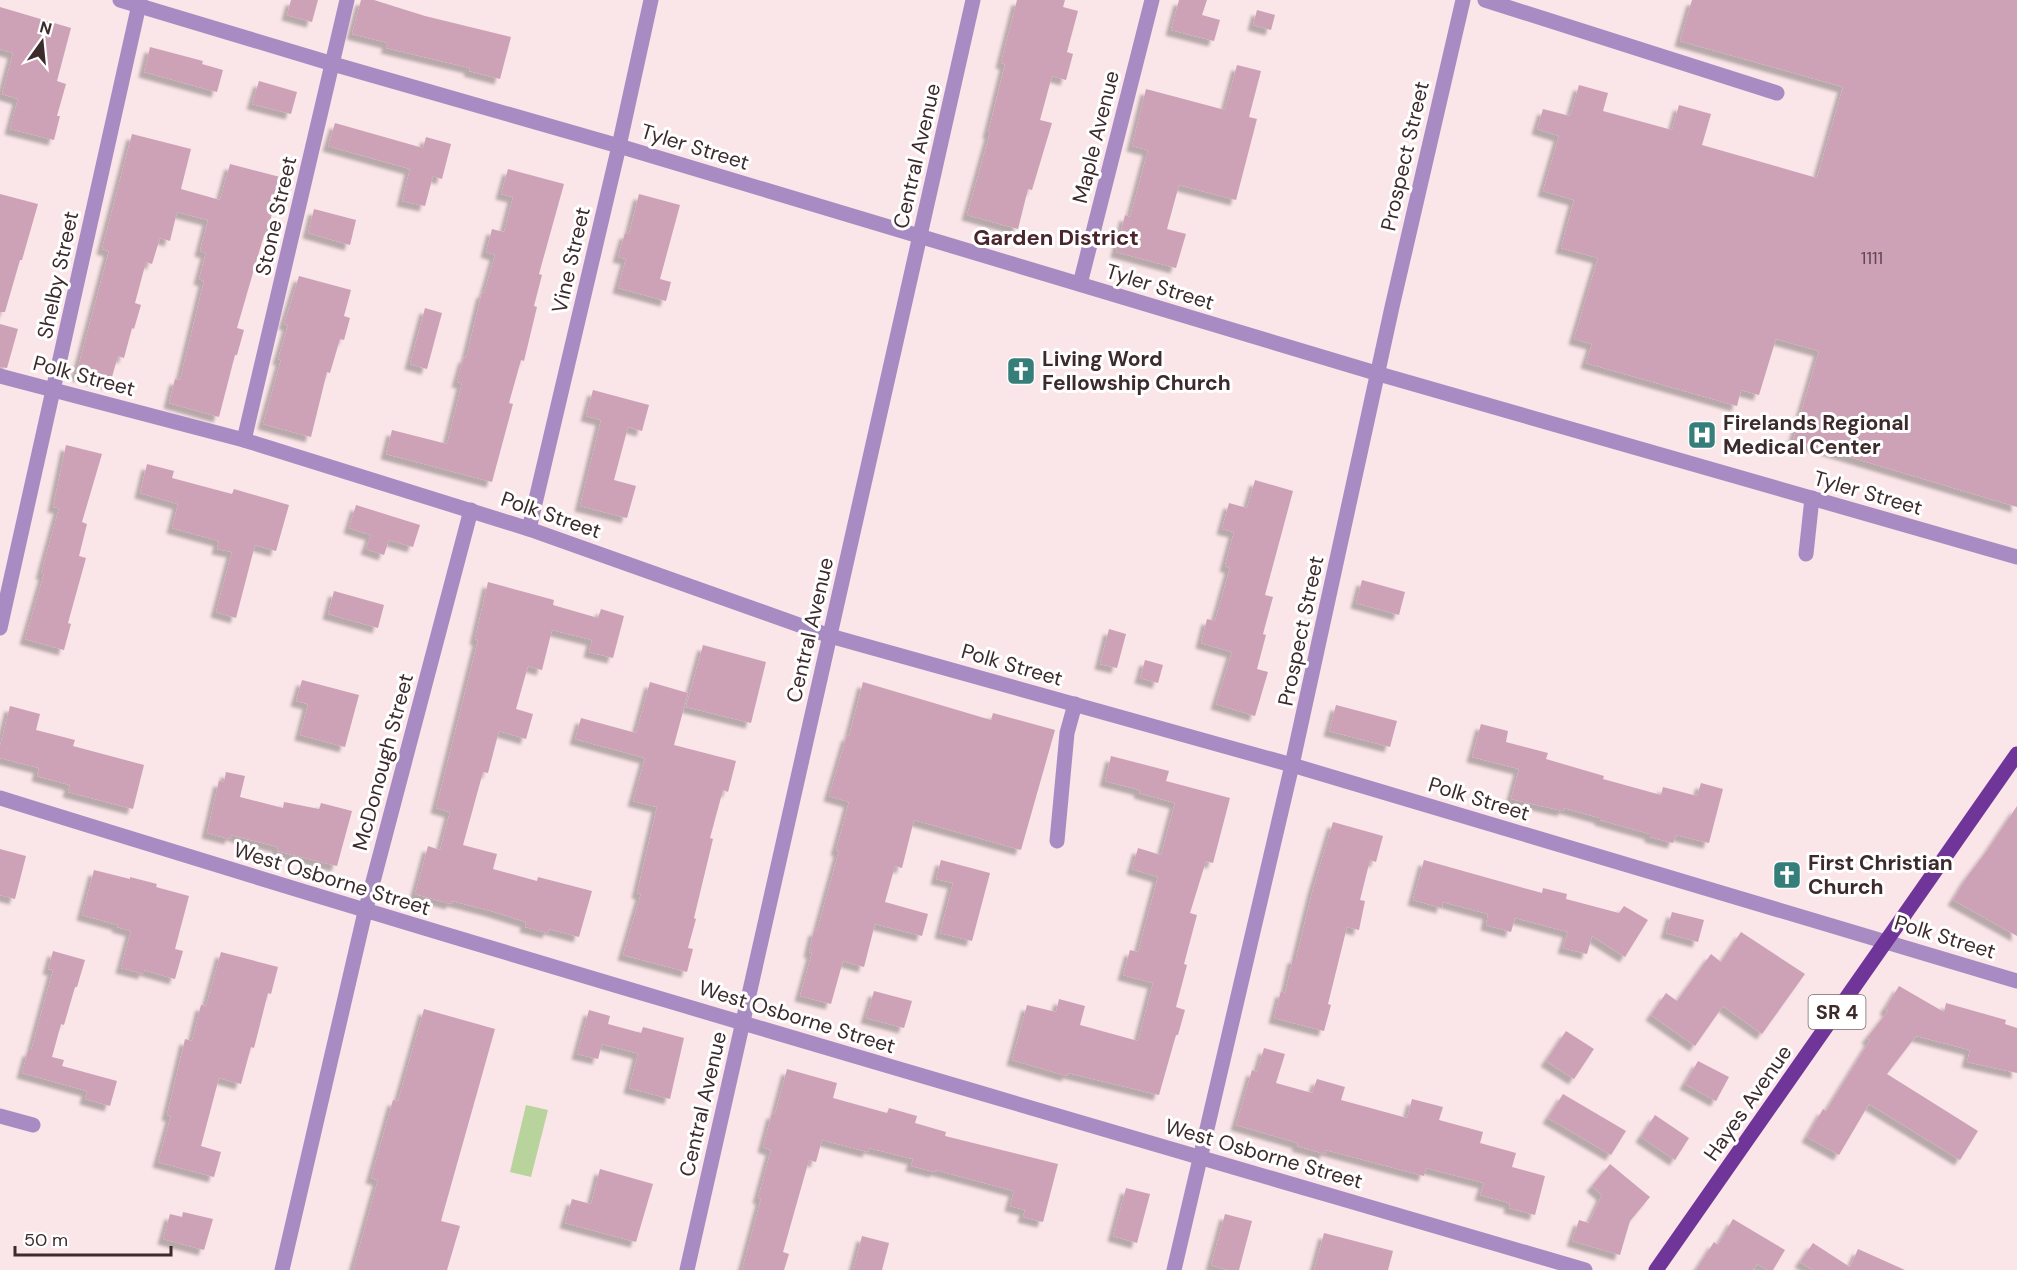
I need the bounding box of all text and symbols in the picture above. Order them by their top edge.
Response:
north arrow [12,12,72,72]
text: N [37,16,54,40]
street label: Maple Avenue [1066,68,1126,206]
street label: Prospect Street [1374,78,1436,234]
street label: Central Avenue [887,81,947,231]
street label: Tyler Street [637,117,753,177]
street label: Stone Street [249,154,303,278]
street label: Vine Street [545,204,597,316]
street label: Shelby Street [31,209,85,341]
district label: Garden District [973,223,1139,252]
house number: 1111 [1861,246,1883,270]
street label: Tyler Street [1102,257,1218,317]
place label: Living Word Fellowship Church [1042,345,1231,397]
street label: Polk Street [30,349,138,403]
church icon: Living Word Fellowship Church [1005,355,1037,387]
place label: Firelands Regional Medical Center [1723,409,1909,461]
hospital icon: Firelands Regional Medical Center [1686,419,1718,451]
street label: Tyler Street [1810,464,1926,522]
street label: Polk Street [497,485,605,545]
street label: Prospect Street [1271,553,1331,709]
street label: Central Avenue [780,555,840,705]
street label: Polk Street [958,637,1066,693]
street label: McDonough Street [346,670,420,854]
street label: Polk Street [1425,770,1533,828]
street label: West Osborne Street [230,836,434,922]
place label: First Christian Church [1808,849,1953,901]
church icon: First Christian Church [1771,859,1803,891]
street label: Polk Street [1891,908,1999,966]
street label: West Osborne Street [695,974,899,1060]
road number: SR 4 [1808,995,1866,1029]
street label: Central Avenue [673,1029,733,1179]
street label: Hayes Avenue [1698,1039,1798,1167]
street label: West Osborne Street [1162,1112,1366,1196]
scale bar [15,1219,171,1257]
text: 50 m [24,1228,68,1252]

